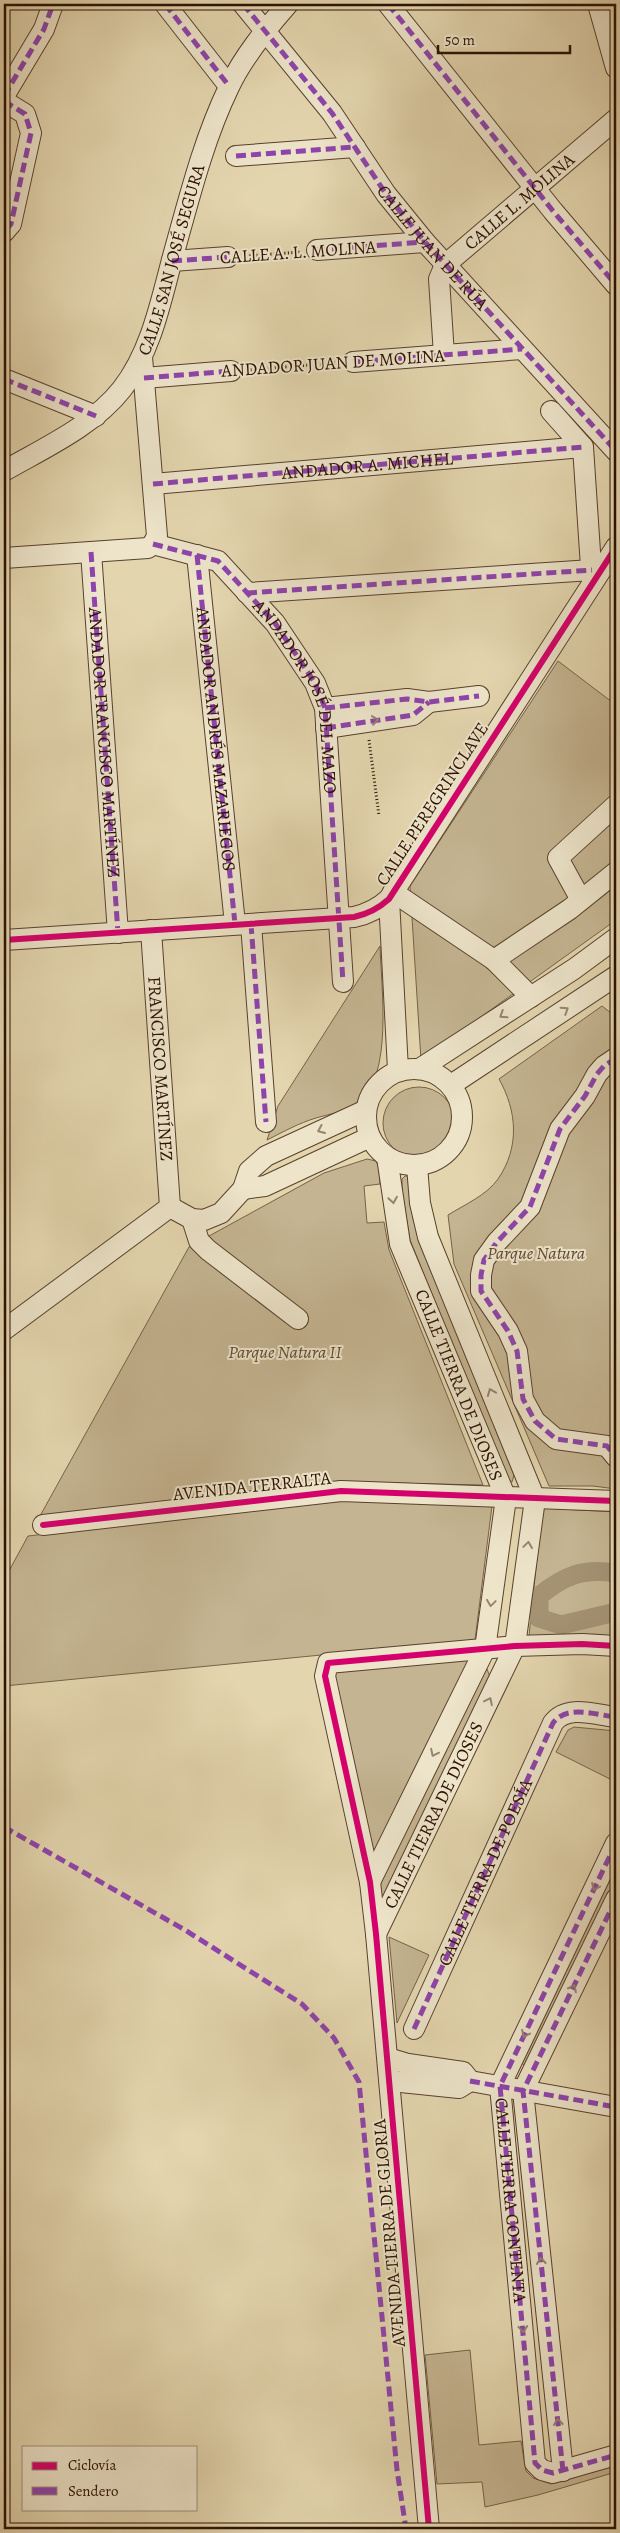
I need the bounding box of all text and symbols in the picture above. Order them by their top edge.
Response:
scale bar [438,22,570,54]
text: 50 m [445,30,475,50]
street label: CALLE L. MOLINA [459,148,580,255]
street label: CALLE SAN JOSÉ SEGURA [132,161,211,359]
street label: CALLE JUAN DE RÚA [371,180,494,316]
street label: CALLE A. L. MOLINA [219,235,377,269]
street label: ANDADOR JUAN DE MOLINA [219,343,446,383]
street label: ANDADOR A. MICHEL [280,446,455,485]
street label: ANDADOR JOSÉ DEL MAZO [247,594,343,795]
street label: ANDADOR FRANCISCO MARTÍNEZ [83,605,126,879]
street label: ANDADOR ANDRÉS MAZARIEGOS [190,605,241,872]
one-way arrow [370,716,379,726]
street label: CALLE PEREGRINCLAVE [370,718,494,890]
street label: FRANCISCO MARTÍNEZ [142,976,179,1162]
one-way arrow [560,1007,569,1017]
one-way arrow [500,1009,509,1018]
one-way arrow [317,1123,326,1134]
one-way arrow [388,1196,398,1205]
park label: Parque Natura [487,1241,585,1265]
street label: CALLE TIERRA DE DIOSES [410,1286,508,1484]
park label: Parque Natura II [228,1340,342,1364]
one-way arrow [487,1388,497,1397]
street label: AVENIDA TERRALTA [171,1466,333,1506]
one-way arrow [523,1541,533,1550]
one-way arrow [487,1599,497,1607]
one-way arrow [482,1697,493,1706]
street label: CALLE TIERRA DE DIOSES [378,1718,489,1913]
one-way arrow [430,1748,440,1757]
street label: CALLE TIERRA DE POESÍA [432,1775,538,1970]
one-way arrow [591,1882,601,1891]
one-way arrow [567,1984,577,1993]
one-way arrow [521,2029,532,2038]
street label: CALLE TIERRA CONTENTA [489,2097,532,2304]
street label: AVENIDA TIERRA DE GLORIA [367,2118,411,2349]
one-way arrow [536,2256,547,2264]
one-way arrow [517,2326,528,2334]
one-way arrow [553,2418,564,2426]
legend [22,2446,198,2510]
text: Ciclovía [68,2455,116,2475]
text: Sendero [68,2481,118,2501]

